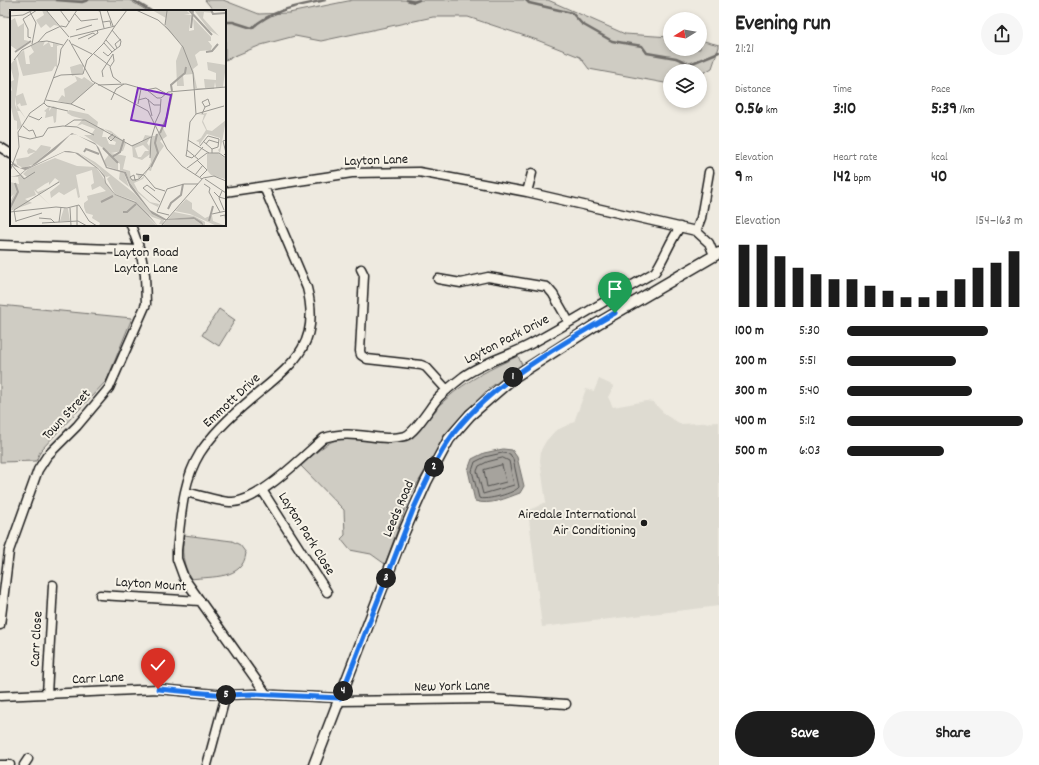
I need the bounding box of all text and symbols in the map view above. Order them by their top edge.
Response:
text: Evening run [735,9,831,40]
inset map [10,10,226,226]
north arrow [663,12,707,56]
map controls [663,12,707,108]
button: share [981,13,1023,55]
text: 21:21 [735,40,754,59]
button: layers [663,64,707,108]
text: Distance [735,82,771,98]
text: Time [833,82,852,98]
text: Pace [931,82,950,98]
text: 0.56 [735,98,763,122]
text: 3:10 [833,98,856,122]
text: 5:39 [931,98,957,122]
text: km [763,103,778,119]
text: /km [957,103,975,119]
street label: Layton Lane [344,150,408,172]
text: Elevation [735,150,773,166]
text: Heart rate [833,150,877,166]
text: kcal [931,150,948,166]
text: 9 [735,166,743,190]
text: 142 [833,166,851,190]
text: 40 [931,166,947,190]
text: m [743,171,753,187]
text: bpm [851,171,871,187]
text: Elevation [735,212,780,231]
text: 154–163 m [975,212,1023,231]
marker: Layton Road Layton Lane [141,233,151,243]
place label: Layton Road Layton Lane [113,243,179,279]
pin [598,272,632,313]
icon: arrive [604,278,626,300]
street label: Layton Park Drive [461,310,553,370]
text: 100 m [735,322,764,341]
text: 5:30 [799,322,820,341]
text: 200 m [735,352,767,371]
text: 5:51 [799,352,816,371]
pin: 1 [503,367,523,387]
street label: Emmott Drive [199,369,265,433]
text: 1 [512,369,514,385]
text: 300 m [735,382,767,401]
text: 5:40 [799,382,820,401]
street label: Town Street [38,385,96,445]
text: 400 m [735,412,766,431]
text: 5:12 [799,412,816,431]
text: 500 m [735,442,767,461]
text: 6:03 [799,442,820,461]
pin: 2 [424,457,444,477]
text: 2 [432,459,436,475]
street label: Leeds Road [378,478,420,540]
street label: Layton Park Close [272,489,340,579]
place label: Airedale International Air Conditioning [518,505,637,541]
marker: Airedale International Air Conditioning [639,518,649,528]
pin: 3 [376,568,396,588]
text: 3 [384,570,388,586]
street label: Layton Mount [115,573,187,597]
street label: Carr Close [26,611,48,667]
pin [141,648,175,689]
icon: check [147,654,169,676]
street label: Carr Lane [72,668,124,690]
street label: New York Lane [414,676,490,698]
pin: 4 [333,681,353,701]
text: 4 [341,683,345,699]
pin: 5 [216,685,236,705]
text: 5 [223,687,229,703]
button: Save [735,711,875,757]
button: Share [883,711,1023,757]

